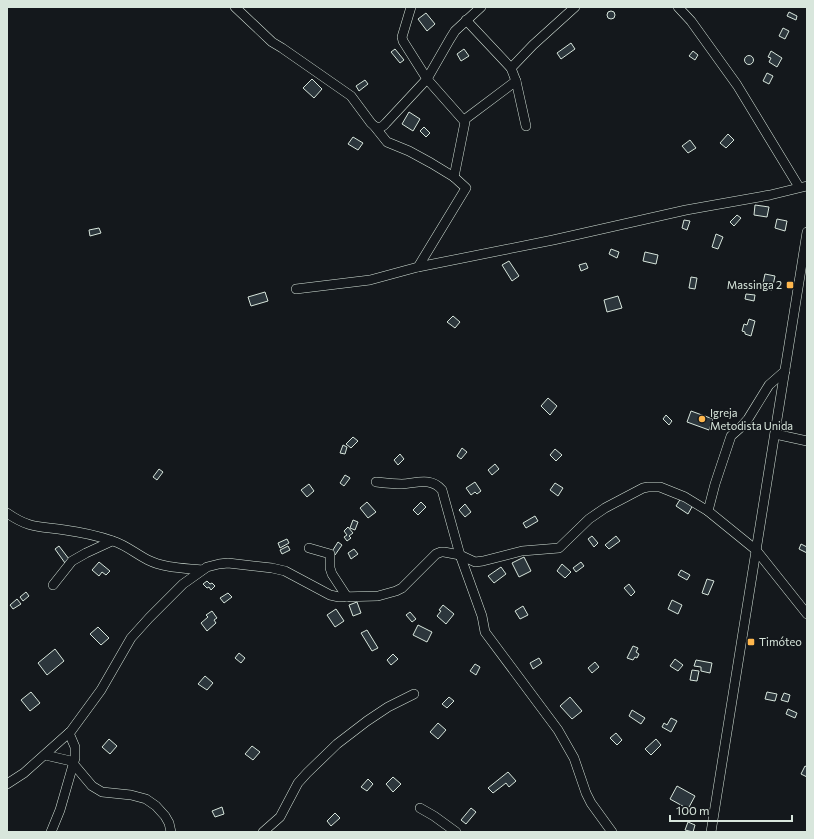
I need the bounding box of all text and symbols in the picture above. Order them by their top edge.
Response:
place label: Massinga 2 [727,278,782,291]
marker: Massinga 2 [785,280,795,290]
place label: Igreja Metodista Unida [710,406,793,432]
marker: Igreja Metodista Unida [697,414,707,424]
place label: Timóteo [759,635,802,648]
marker: Timóteo [746,637,756,647]
scale bar [670,797,792,823]
text: 100 m [676,803,710,817]

